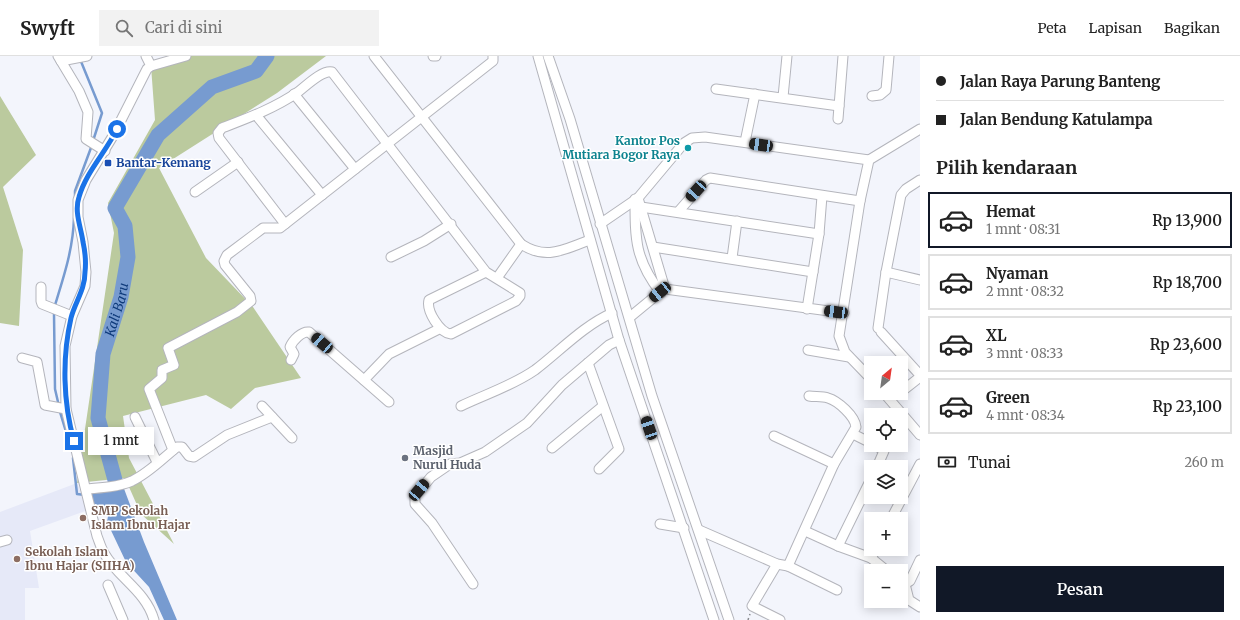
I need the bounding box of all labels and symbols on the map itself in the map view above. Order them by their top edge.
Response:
route start [108,120,126,138]
place label: Kantor Pos Mutiara Bogor Raya [562,133,680,162]
car [748,137,774,153]
marker: Kantor Pos Mutiara Bogor Raya [683,143,693,153]
place label: Bantar-Kemang [116,155,211,170]
marker: Bantar-Kemang [103,158,113,168]
car [684,178,708,204]
car [647,280,673,304]
water label: Kali Baru [101,281,132,340]
car [823,305,849,319]
car [309,331,335,355]
north arrow [864,356,908,400]
car [639,415,659,441]
callout: 1 mnt [88,427,154,455]
route end [65,432,83,450]
place label: Masjid Nurul Huda [413,443,482,472]
marker: Masjid Nurul Huda [400,453,410,463]
car [407,477,431,503]
place label: SMP Sekolah Islam Ibnu Hajar [91,503,191,532]
marker: SMP Sekolah Islam Ibnu Hajar [78,513,88,523]
place label: Sekolah Islam Ibnu Hajar (SIIHA) [25,544,134,573]
marker: Sekolah Islam Ibnu Hajar (SIIHA) [12,554,22,564]

